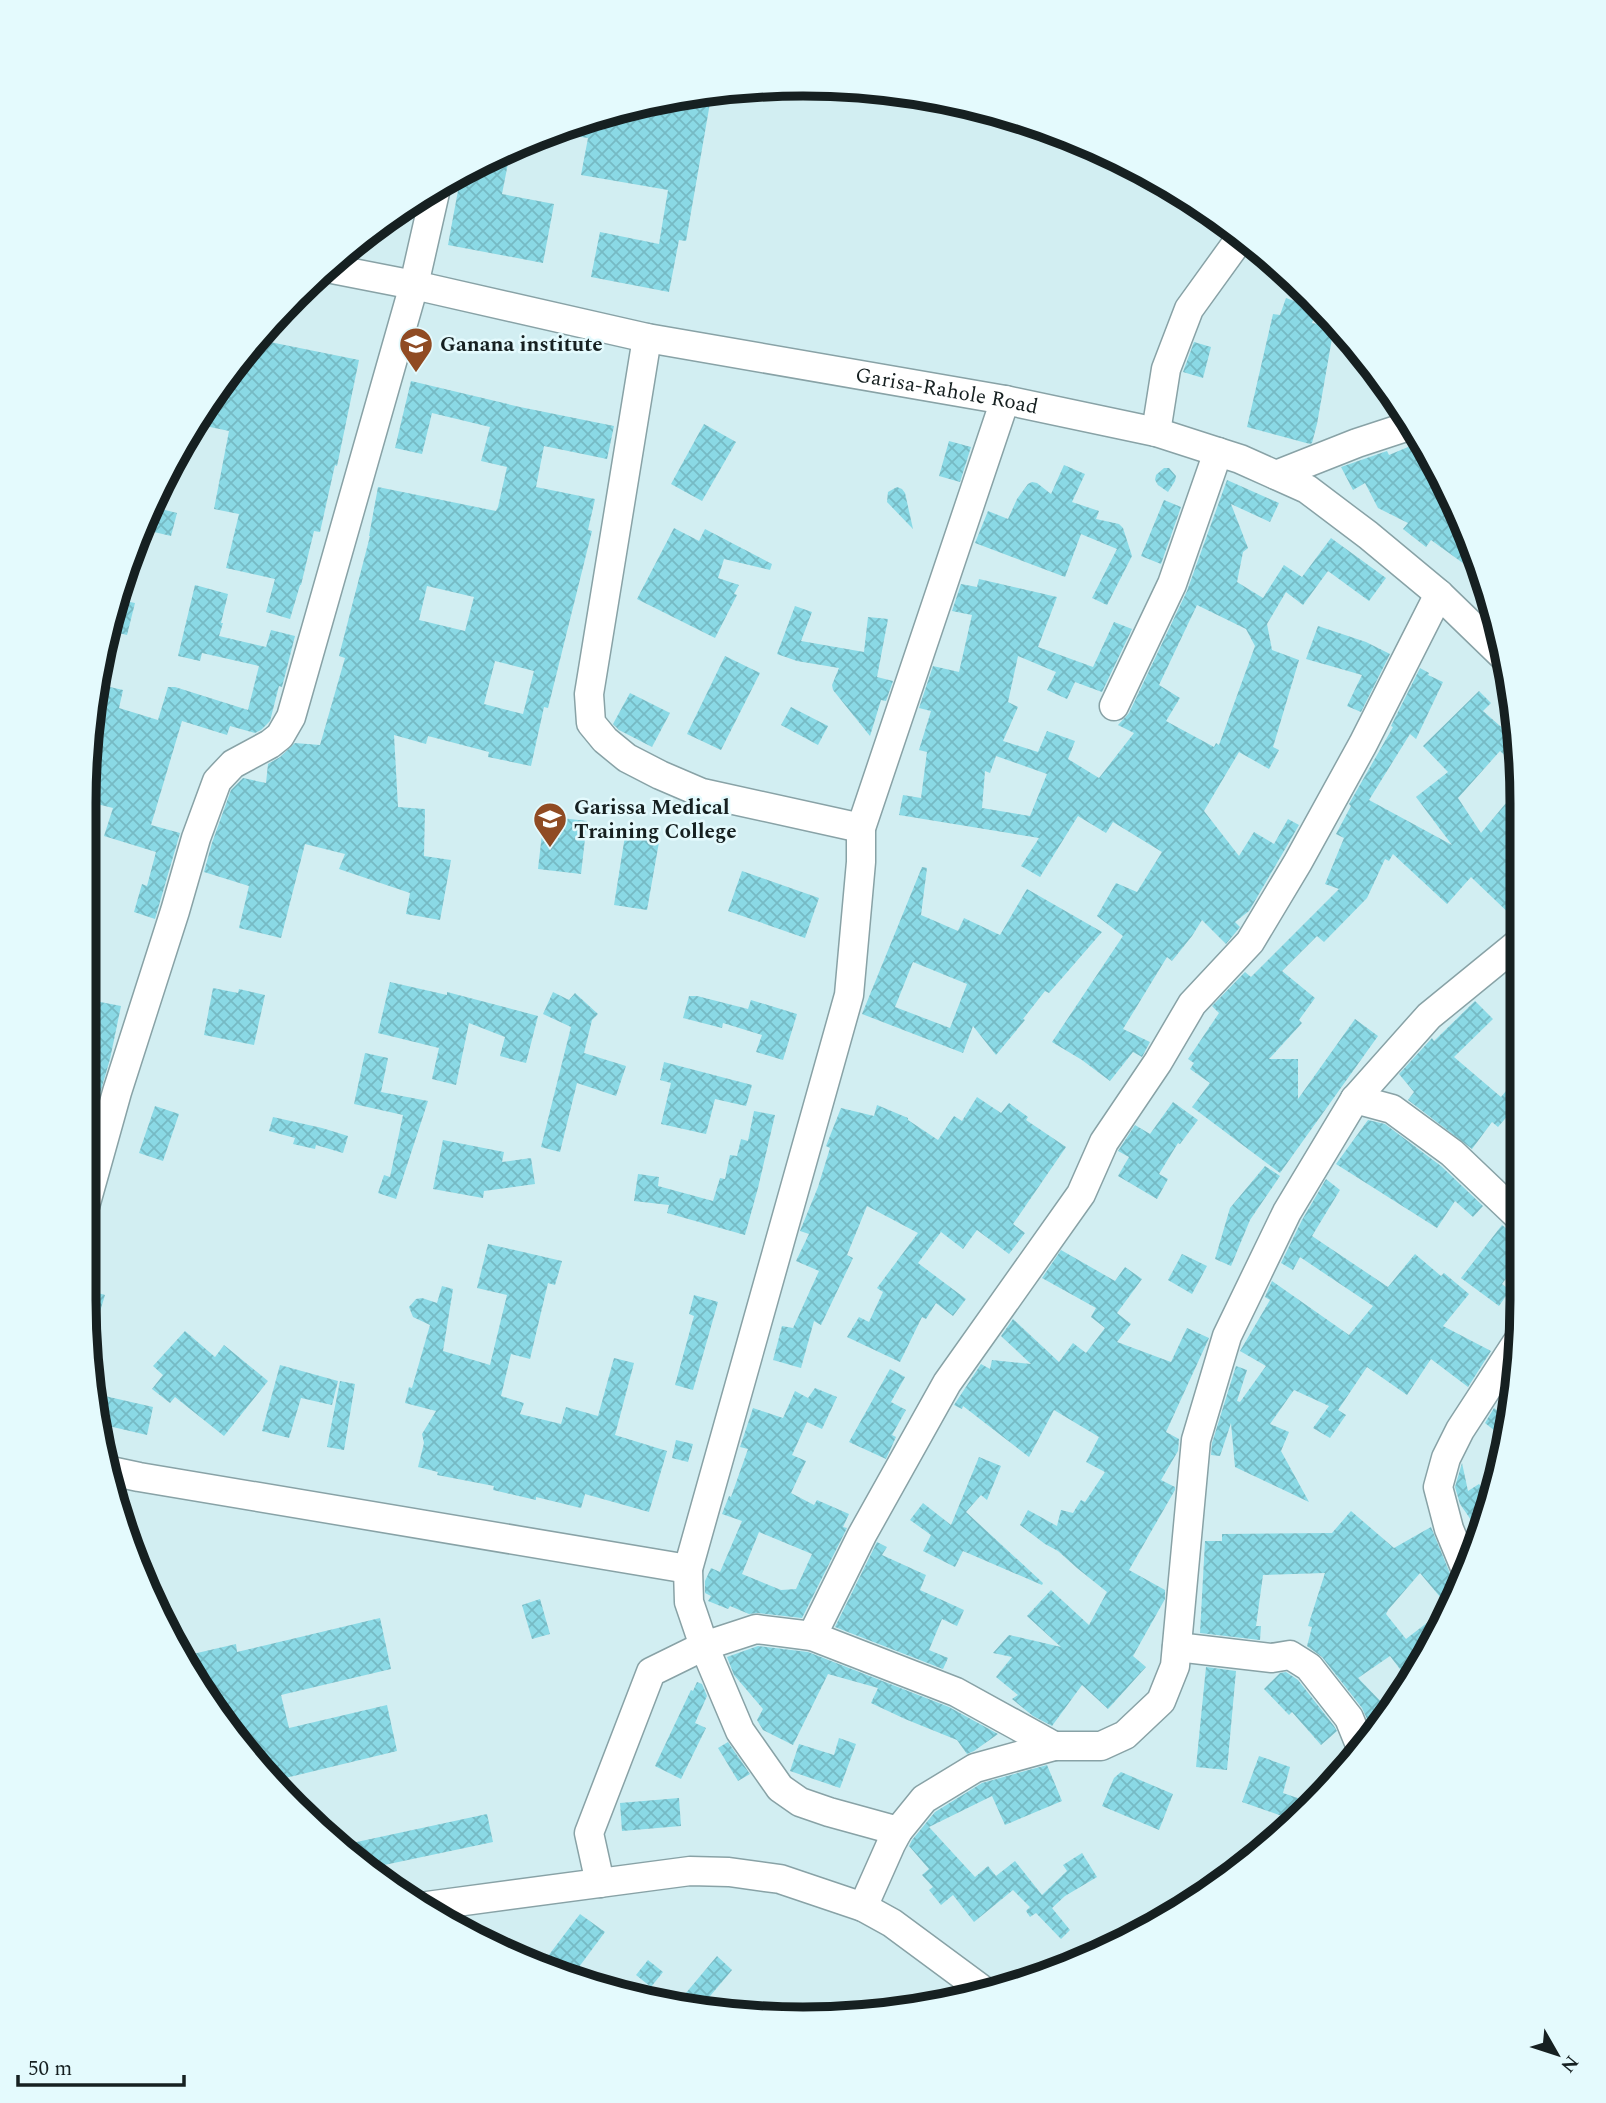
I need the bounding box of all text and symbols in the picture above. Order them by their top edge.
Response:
school or university icon: Ganana institute [397,325,435,374]
place label: Ganana institute [440,329,603,361]
street label: Garisa-Rahole Road [853,359,1041,424]
place label: Garissa Medical Training College [574,792,737,848]
school or university icon: Garissa Medical Training College [531,800,569,849]
north arrow [1522,2019,1592,2089]
scale bar [18,2044,184,2088]
text: N [1553,2049,1585,2079]
text: 50 m [28,2053,72,2085]

